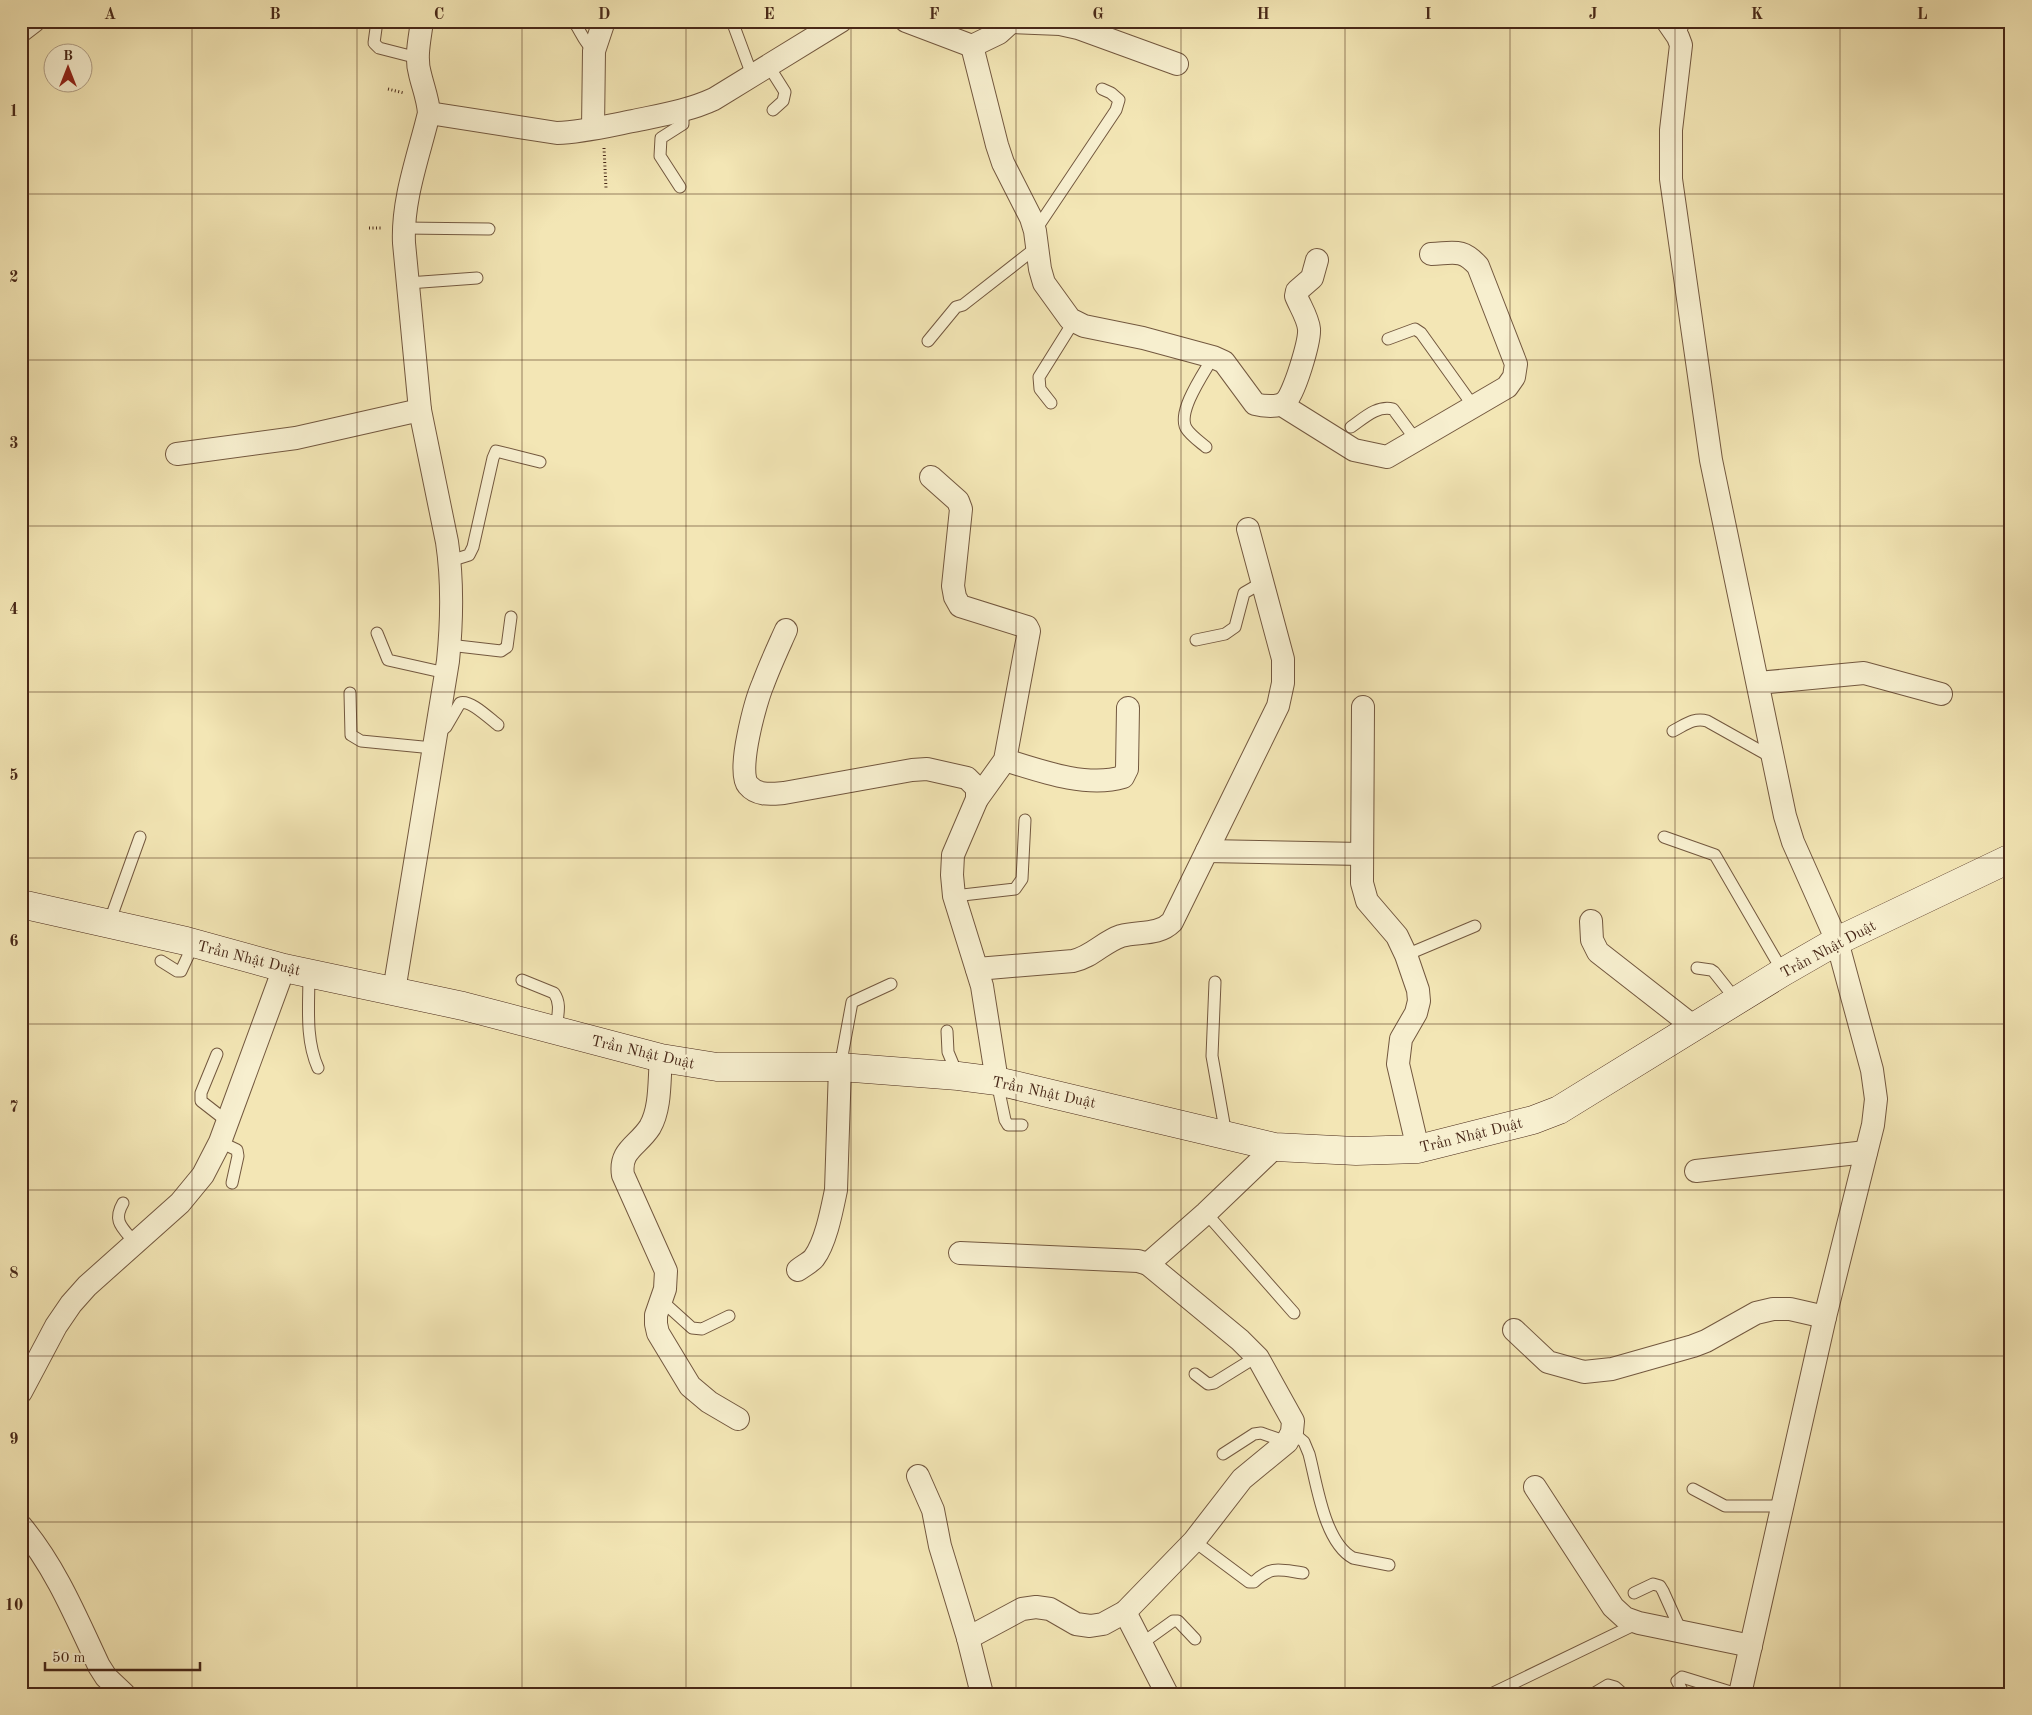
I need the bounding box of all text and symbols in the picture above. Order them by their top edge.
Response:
text: A [104,7,116,23]
text: B [269,7,281,23]
text: C [434,7,444,23]
text: D [598,7,610,23]
text: E [763,7,775,23]
text: F [929,7,940,23]
text: G [1092,7,1104,23]
text: H [1256,7,1270,23]
text: I [1424,7,1432,23]
text: J [1589,7,1598,23]
text: K [1751,7,1763,23]
text: L [1917,7,1928,23]
north arrow [42,42,92,92]
text: B [63,49,73,63]
text: 1 [9,104,19,120]
text: 2 [9,270,19,286]
text: 3 [9,436,19,452]
text: 4 [9,602,19,618]
text: 5 [9,768,19,784]
street label: Trần Nhật Duật [1778,917,1879,982]
text: 6 [9,934,19,950]
street label: Trần Nhật Duật [196,937,302,979]
street label: Trần Nhật Duật [590,1032,696,1073]
street label: Trần Nhật Duật [991,1073,1097,1112]
text: 7 [9,1100,19,1116]
street label: Trần Nhật Duật [1418,1114,1524,1156]
text: 8 [9,1266,19,1282]
text: 9 [9,1432,19,1448]
text: 10 [5,1598,23,1614]
scale bar [45,1640,200,1672]
text: 50 m [52,1651,86,1666]

